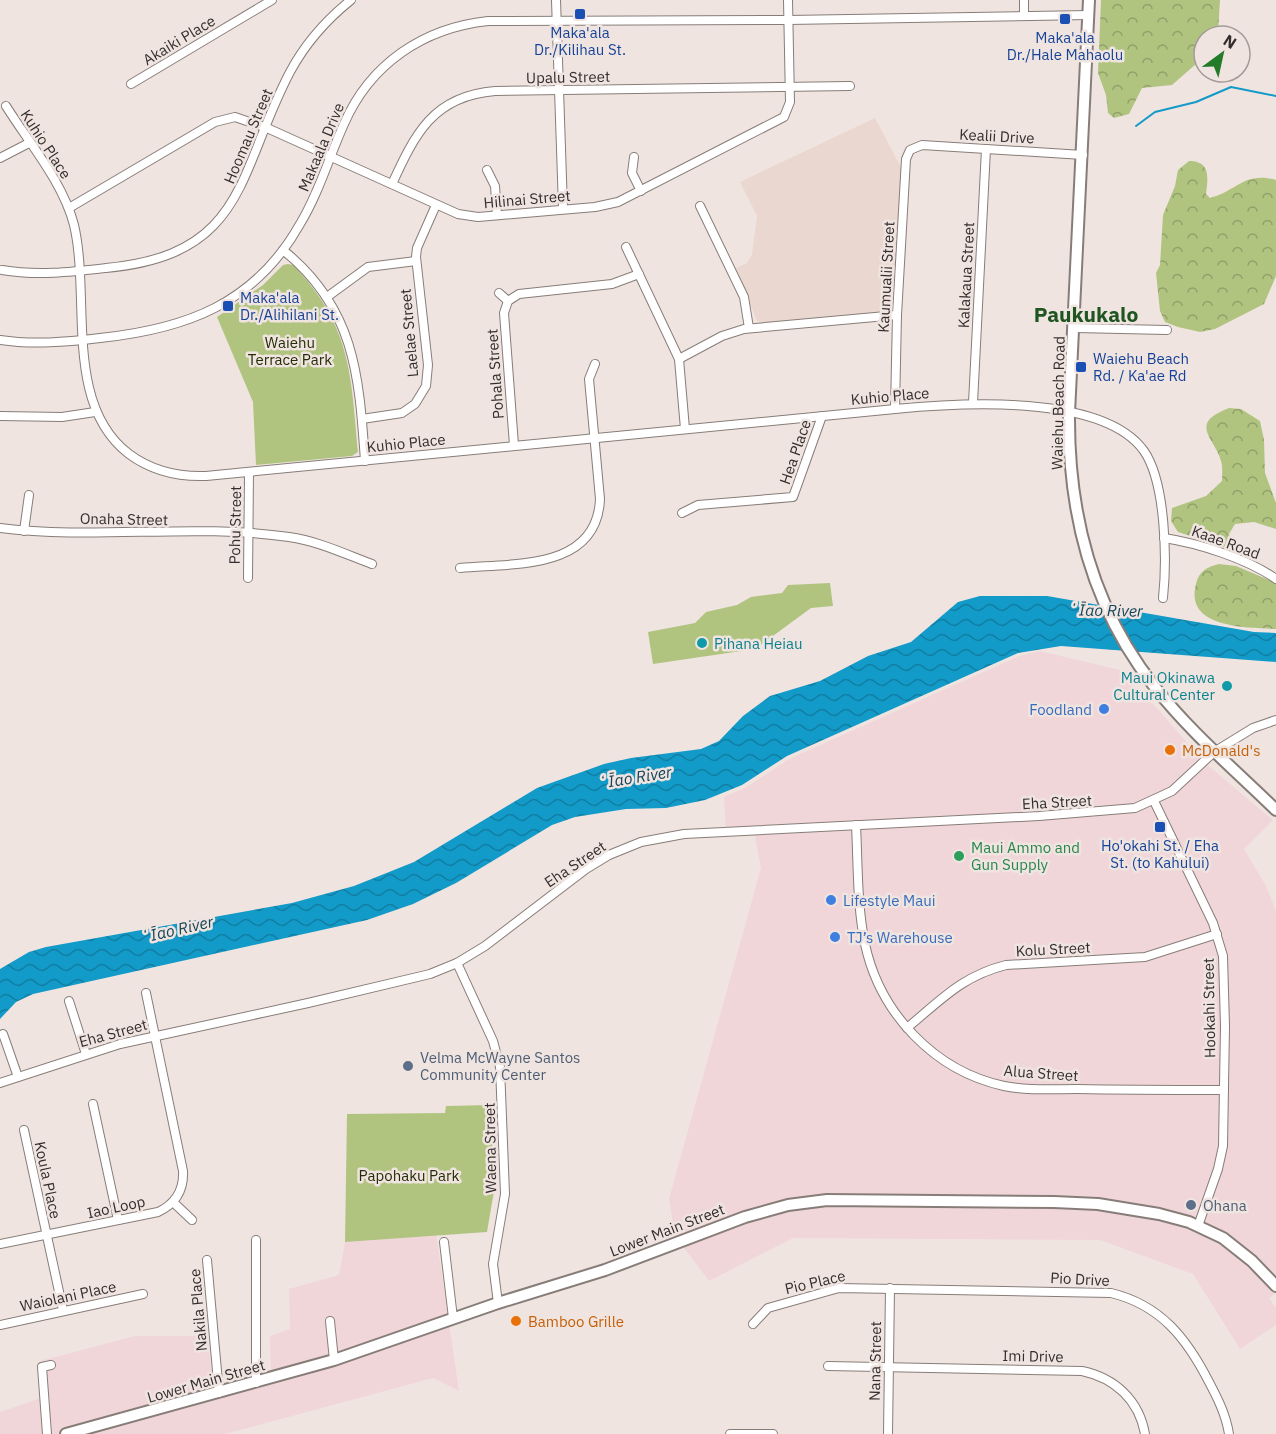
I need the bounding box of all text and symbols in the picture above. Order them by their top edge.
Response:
marker: Maka'ala Dr./Kilihau St. [573,7,587,21]
street label: Akaiki Place [139,11,219,69]
marker: Maka'ala Dr./Hale Mahaolu [1058,12,1072,26]
place label: Maka'ala Dr./Kilihau St. [534,23,626,59]
north arrow [1192,24,1252,84]
place label: Maka'ala Dr./Hale Mahaolu [1007,28,1123,64]
text: N [1220,30,1240,53]
street label: Upalu Street [526,67,610,87]
street label: Hoomau Street [219,85,277,187]
street label: Makaala Drive [294,100,348,194]
street label: Kuhio Place [17,106,75,182]
street label: Kealii Drive [959,125,1035,147]
street label: Hilinai Street [483,186,571,212]
street label: Kaumualii Street [874,221,898,333]
street label: Kalakaua Street [954,221,978,329]
place label: Maka'ala Dr./Alihilani St. [240,288,339,324]
street label: Laelae Street [396,288,422,378]
marker: Maka'ala Dr./Alihilani St. [221,299,235,313]
district label: Paukukalo [1034,300,1138,328]
street label: Pohala Street [482,328,508,420]
park label: Waiehu Terrace Park [248,333,332,369]
street label: Waiehu Beach Road [1047,336,1069,470]
place label: Waiehu Beach Rd. / Ka'ae Rd [1093,349,1189,385]
marker: Waiehu Beach Rd. / Ka'ae Rd [1074,360,1088,374]
street label: Kuhio Place [850,383,930,409]
street label: Hea Place [775,417,815,487]
street label: Kuhio Place [366,429,446,457]
street label: Pohu Street [225,485,245,565]
street label: Onaha Street [80,509,168,529]
street label: Kaae Road [1189,521,1263,563]
water label: ʻĪao River [1069,599,1144,621]
place label: Pihana Heiau [714,634,803,653]
marker: Pihana Heiau [695,636,709,650]
place label: Maui Okinawa Cultural Center [1113,668,1215,704]
marker: Maui Okinawa Cultural Center [1220,679,1234,693]
place label: Foodland [1029,700,1092,719]
marker: Foodland [1097,702,1111,716]
place label: McDonald's [1182,741,1260,760]
marker: McDonald's [1163,743,1177,757]
water label: ʻĪao River [597,761,674,793]
street label: Eha Street [1022,791,1092,813]
marker: Ho'okahi St. / Eha St. (to Kahului) [1153,820,1167,834]
place label: Ho'okahi St. / Eha St. (to Kahului) [1101,836,1219,872]
street label: Eha Street [541,837,609,891]
place label: Maui Ammo and Gun Supply [971,838,1080,874]
marker: Maui Ammo and Gun Supply [952,849,966,863]
place label: Lifestyle Maui [843,891,936,910]
marker: Lifestyle Maui [824,893,838,907]
water label: ʻĪao River [139,911,216,947]
place label: TJ’s Warehouse [847,928,953,947]
marker: TJ’s Warehouse [828,930,842,944]
street label: Kolu Street [1015,938,1091,960]
street label: Hookahi Street [1199,958,1219,1058]
street label: Eha Street [77,1015,149,1051]
place label: Velma McWayne Santos Community Center [420,1048,580,1084]
marker: Velma McWayne Santos Community Center [401,1059,415,1073]
street label: Alua Street [1003,1061,1079,1085]
street label: Waena Street [480,1102,500,1194]
street label: Koula Place [31,1140,65,1220]
park label: Papohaku Park [359,1166,459,1185]
street label: Iao Loop [85,1192,147,1222]
place label: Ohana [1203,1196,1247,1215]
marker: Ohana [1184,1198,1198,1212]
street label: Lower Main Street [607,1199,727,1261]
street label: Pio Place [783,1266,847,1298]
street label: Nakila Place [185,1268,211,1352]
street label: Pio Drive [1050,1268,1110,1290]
street label: Waiolani Place [18,1277,118,1315]
place label: Bamboo Grille [528,1312,624,1331]
marker: Bamboo Grille [509,1314,523,1328]
street label: Nana Street [865,1321,885,1401]
street label: Imi Drive [1002,1346,1064,1366]
street label: Lower Main Street [145,1355,267,1407]

